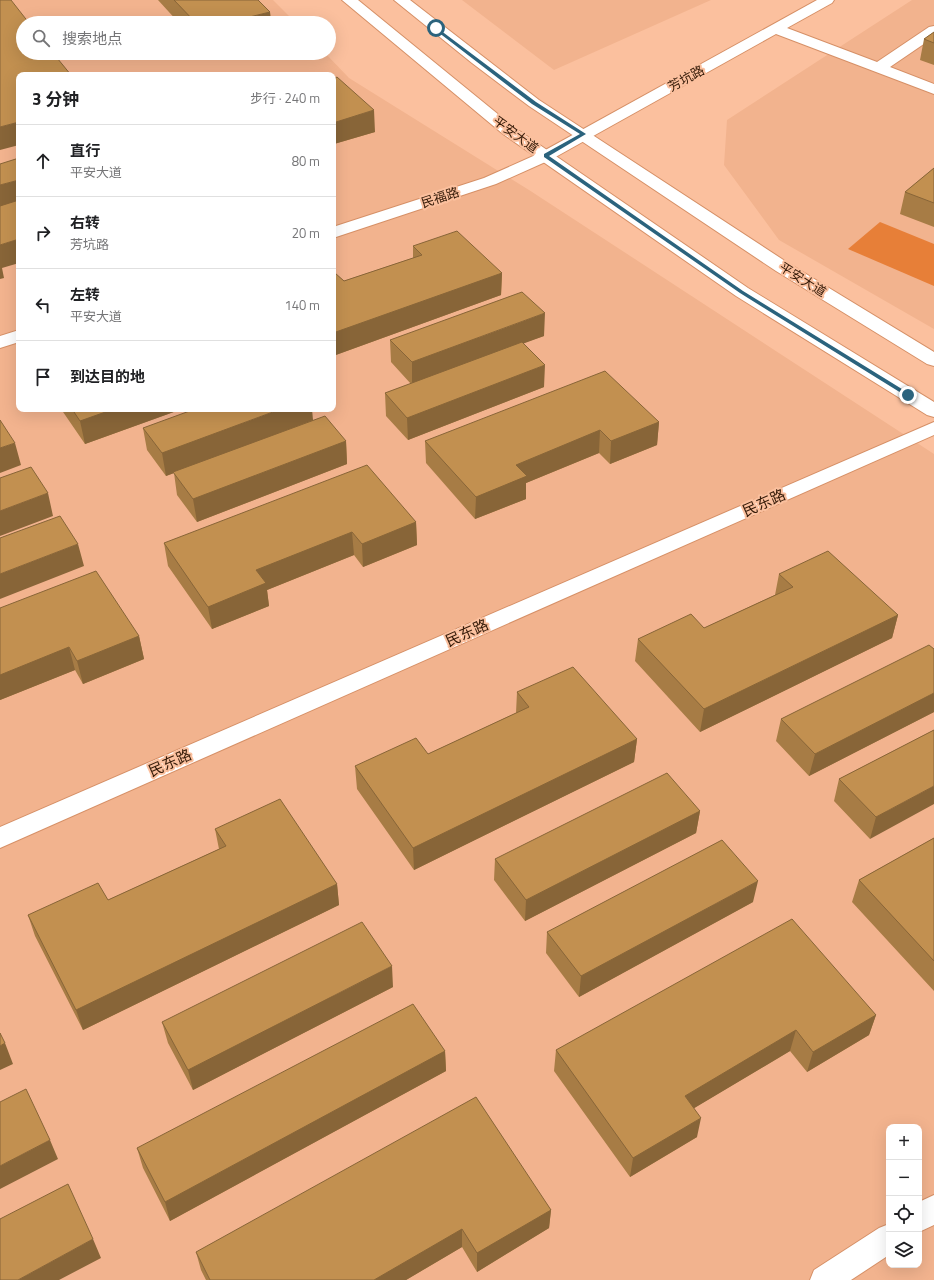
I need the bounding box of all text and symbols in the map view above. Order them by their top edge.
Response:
search box [16,16,336,60]
route start [427,19,445,37]
icon: search [30,27,52,49]
text: 搜索地点 [62,27,122,50]
street label: 芳坑路 [664,60,708,96]
text: 3 分钟 [32,86,79,112]
text: 步行 · 240 m [250,88,320,108]
street label: 平安大道 [489,111,543,157]
text: 直行 [70,139,100,162]
icon: ahead [32,150,54,172]
text: 80 m [292,151,320,171]
text: 平安大道 [70,162,122,182]
street label: 民福路 [418,181,462,213]
text: 右转 [70,211,100,234]
icon: right [32,222,54,244]
text: 20 m [292,223,320,243]
text: 芳坑路 [70,234,109,254]
street label: 平安大道 [776,257,830,301]
text: 左转 [70,283,100,306]
icon: left [32,294,54,316]
text: 140 m [284,295,320,315]
text: 平安大道 [70,306,122,326]
text: 到达目的地 [70,365,145,388]
icon: arrive [32,366,54,388]
route end [899,386,917,404]
street label: 民东路 [739,483,789,522]
street label: 民东路 [442,613,492,652]
street label: 民东路 [145,743,195,782]
map controls [886,1124,922,1268]
button: + [886,1124,922,1160]
button: − [886,1160,922,1196]
button: locate [886,1196,922,1232]
button: layers [886,1232,922,1268]

